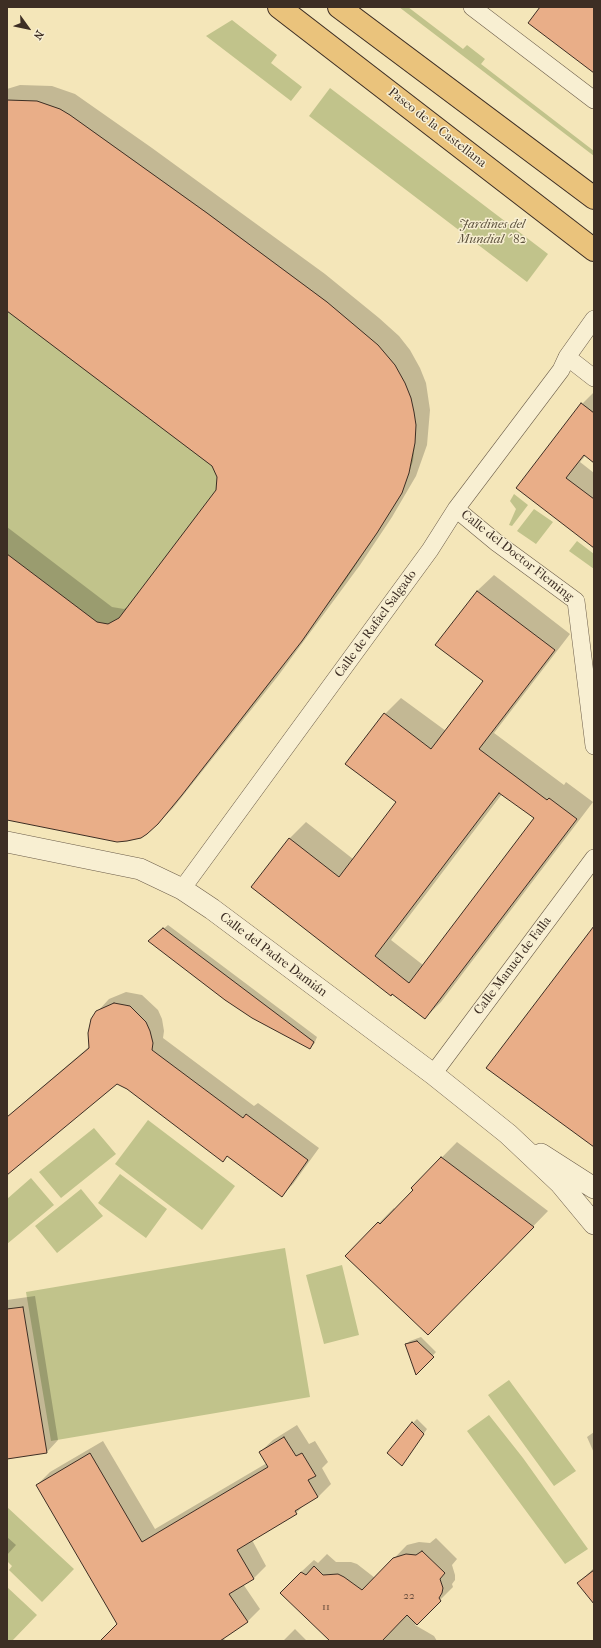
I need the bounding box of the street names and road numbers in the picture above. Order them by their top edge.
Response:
street label: Paseo de la Castellana [385,85,489,171]
street label: Calle del Doctor Fleming [458,507,576,605]
street label: Calle de Rafael Salgado [332,567,420,681]
street label: Calle del Padre Damián [216,909,330,1001]
street label: Calle Manuel de Falla [471,914,555,1018]

